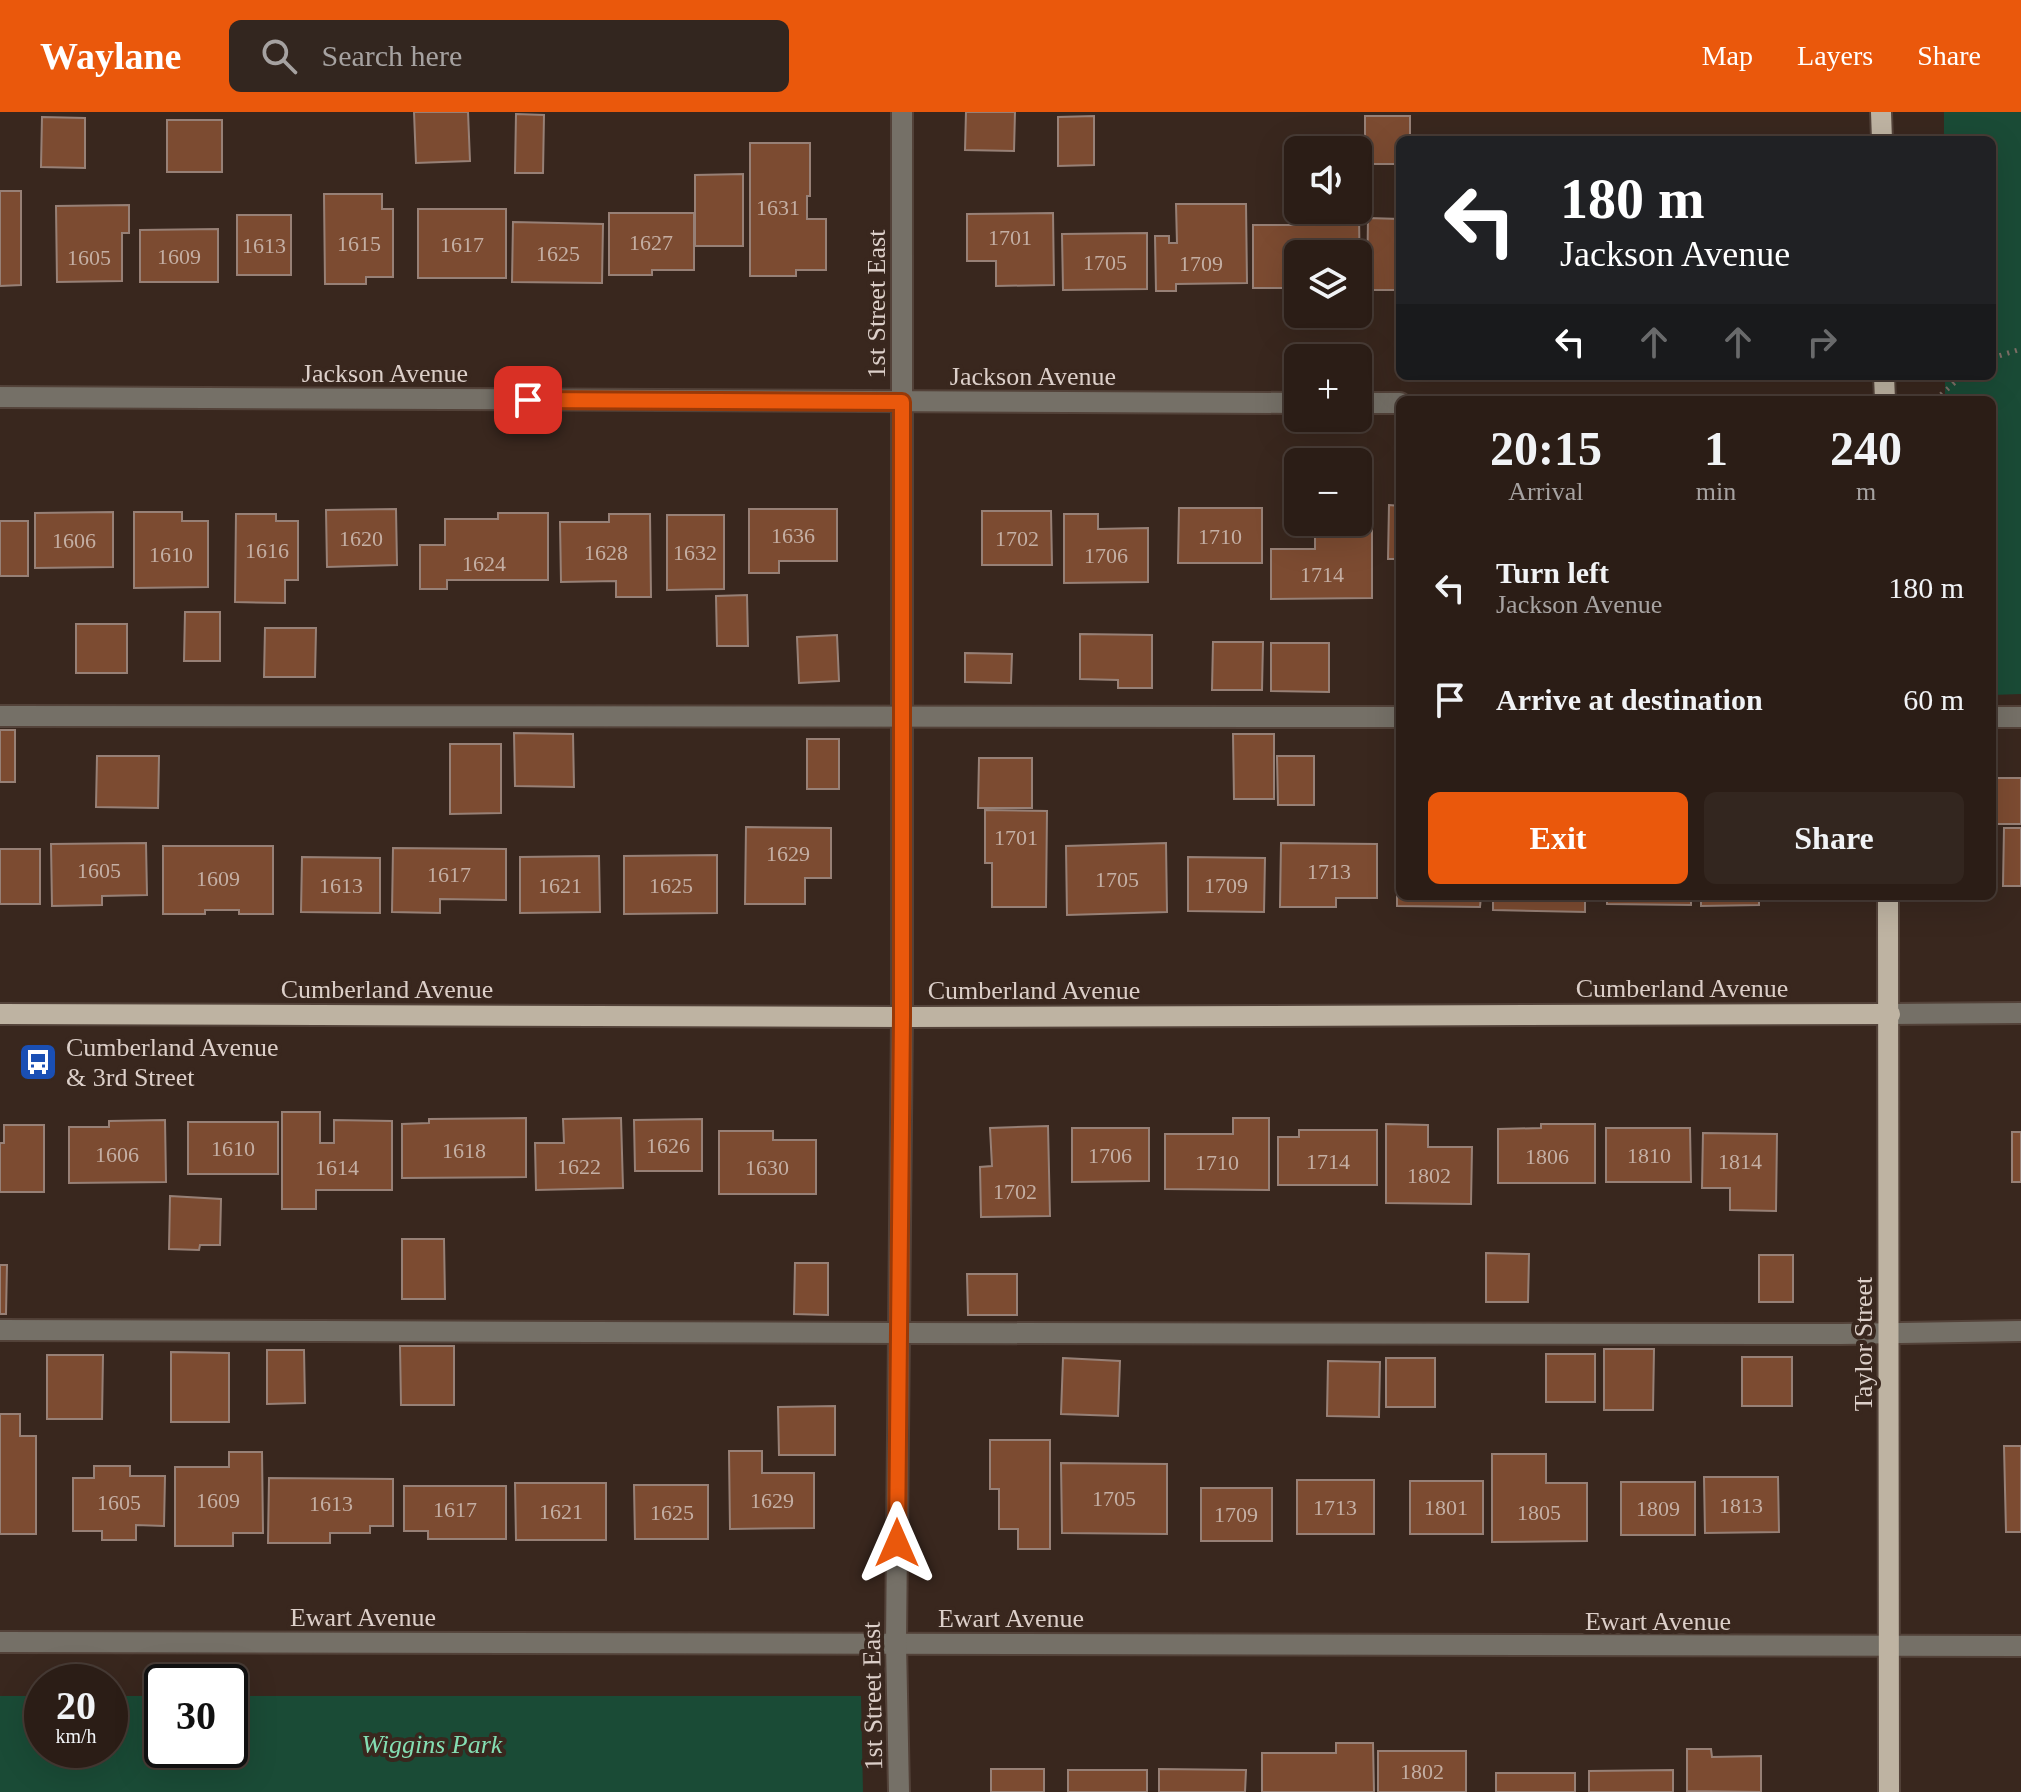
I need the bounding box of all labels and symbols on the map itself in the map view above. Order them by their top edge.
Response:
house number: 1631 [756,195,800,220]
house number: 1701 [988,225,1032,250]
street label: 1st Street East [862,229,891,378]
house number: 1627 [629,230,673,255]
house number: 1615 [337,231,381,256]
house number: 1617 [440,232,484,257]
house number: 1613 [242,233,286,258]
house number: 1625 [536,241,580,266]
house number: 1609 [157,244,201,269]
house number: 1605 [67,245,111,270]
house number: 1705 [1083,250,1127,275]
house number: 1709 [1179,251,1223,276]
street label: Jackson Avenue [302,359,468,388]
street label: Jackson Avenue [950,362,1116,391]
pin [494,366,562,434]
house number: 1636 [771,523,815,548]
house number: 1710 [1198,524,1242,549]
house number: 1620 [339,526,383,551]
house number: 1702 [995,526,1039,551]
house number: 1606 [52,528,96,553]
house number: 1616 [245,538,289,563]
house number: 1628 [584,540,628,565]
house number: 1632 [673,540,717,565]
house number: 1610 [149,542,193,567]
house number: 1706 [1084,543,1128,568]
house number: 1624 [462,551,506,576]
house number: 1714 [1300,562,1344,587]
house number: 1701 [994,825,1038,850]
house number: 1629 [766,841,810,866]
house number: 1605 [77,858,121,883]
house number: 1713 [1307,859,1351,884]
house number: 1617 [427,862,471,887]
house number: 1609 [196,866,240,891]
house number: 1705 [1095,867,1139,892]
house number: 1613 [319,873,363,898]
house number: 1621 [538,873,582,898]
house number: 1625 [649,873,693,898]
house number: 1709 [1204,873,1248,898]
street label: Cumberland Avenue [1576,974,1788,1003]
street label: Cumberland Avenue [281,975,493,1004]
street label: Cumberland Avenue [928,976,1140,1005]
place label: Cumberland Avenue & 3rd Street [66,1033,279,1092]
bus stop icon: Cumberland Avenue & 3rd Street [17,1041,59,1083]
house number: 1626 [646,1133,690,1158]
house number: 1610 [211,1136,255,1161]
house number: 1618 [442,1138,486,1163]
house number: 1606 [95,1142,139,1167]
house number: 1706 [1088,1143,1132,1168]
house number: 1810 [1627,1143,1671,1168]
house number: 1806 [1525,1144,1569,1169]
house number: 1714 [1306,1149,1350,1174]
house number: 1814 [1718,1149,1762,1174]
house number: 1710 [1195,1150,1239,1175]
house number: 1622 [557,1154,601,1179]
house number: 1614 [315,1155,359,1180]
house number: 1630 [745,1155,789,1180]
house number: 1802 [1407,1163,1451,1188]
house number: 1702 [993,1179,1037,1204]
street label: Taylor Street [1849,1276,1878,1411]
house number: 1705 [1092,1486,1136,1511]
house number: 1609 [196,1488,240,1513]
house number: 1629 [750,1488,794,1513]
house number: 1605 [97,1490,141,1515]
house number: 1613 [309,1491,353,1516]
house number: 1813 [1719,1493,1763,1518]
house number: 1713 [1313,1495,1357,1520]
house number: 1801 [1424,1495,1468,1520]
house number: 1809 [1636,1496,1680,1521]
house number: 1617 [433,1497,477,1522]
house number: 1621 [539,1499,583,1524]
house number: 1625 [650,1500,694,1525]
house number: 1805 [1517,1500,1561,1525]
position arrow [855,1501,939,1585]
house number: 1709 [1214,1502,1258,1527]
street label: Ewart Avenue [290,1603,436,1632]
street label: Ewart Avenue [938,1604,1084,1633]
street label: Ewart Avenue [1585,1607,1731,1636]
street label: 1st Street East [857,1621,888,1771]
speed limit sign: 30 [144,1664,248,1768]
park label: Wiggins Park [362,1730,503,1759]
house number: 1802 [1400,1759,1444,1784]

